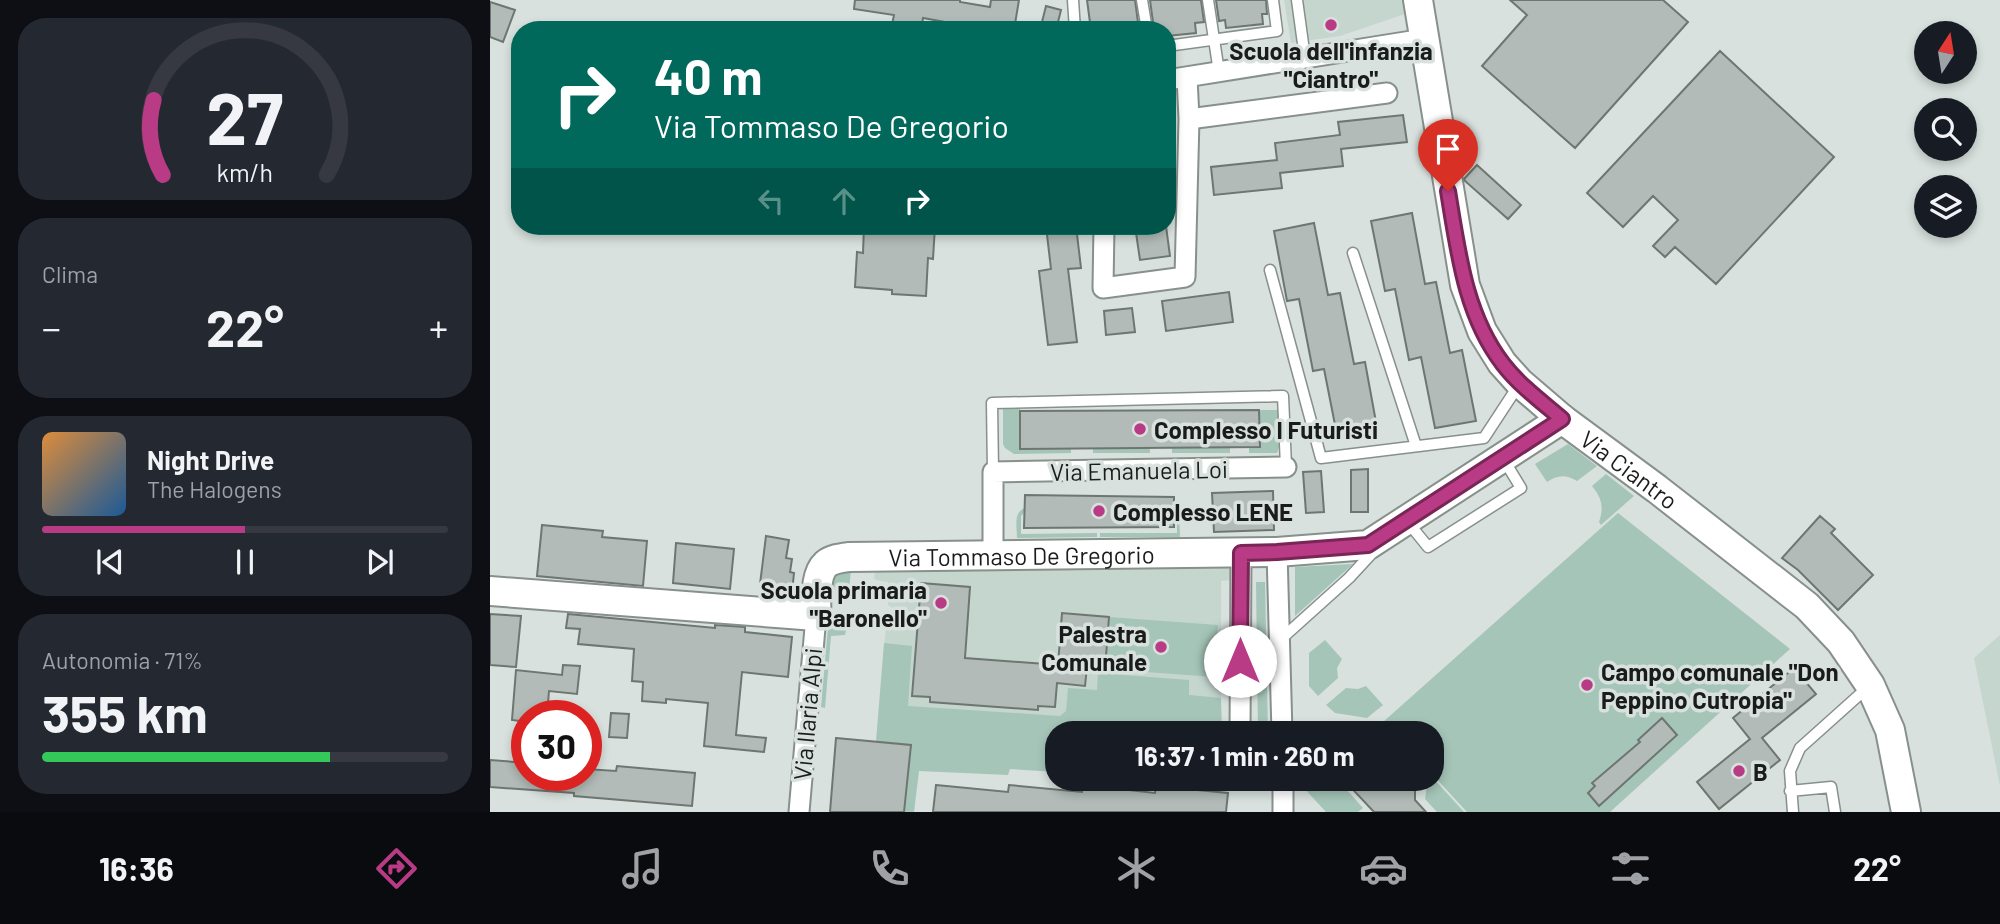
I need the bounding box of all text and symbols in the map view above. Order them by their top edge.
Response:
marker: Scuola dell'infanzia "Ciantro" [1323,17,1339,33]
north arrow [1914,21,1978,84]
map controls [1914,21,1977,238]
place label: Scuola dell'infanzia "Ciantro" [1229,36,1433,93]
text: 40 m [654,46,762,105]
icon: right [539,49,630,140]
text: 27 [207,72,283,160]
button: search [1914,98,1977,161]
text: Via Tommaso De Gregorio [654,106,1009,144]
pin [1418,119,1478,191]
icon: arrive [1429,130,1467,168]
text: km/h [217,157,273,187]
button: layers [1914,175,1977,238]
icon: left [752,182,790,220]
icon: ahead [825,182,863,220]
icon: right [898,182,936,220]
text: Clima [42,260,98,288]
text: 22° [206,295,284,357]
text: − [42,304,61,350]
text: + [429,304,448,350]
place label: Complesso I Futuristi [1154,415,1378,444]
marker: Complesso I Futuristi [1132,421,1148,437]
street label: Via Ciantro [1575,424,1684,515]
text: Night Drive [147,444,274,475]
street label: Via Emanuela Loi [1050,454,1228,486]
text: The Halogens [147,475,282,503]
place label: Complesso LENE [1113,497,1293,526]
marker: Complesso LENE [1091,503,1107,519]
street label: Via Tommaso De Gregorio [888,539,1155,571]
icon: previous [91,543,129,581]
icon: pause [226,543,264,581]
icon: next [361,543,399,581]
place label: Scuola primaria "Baronello" [760,575,927,632]
marker: Scuola primaria "Baronello" [933,595,949,611]
place label: Palestra Comunale [1041,619,1147,676]
position arrow [1203,624,1277,698]
marker: Palestra Comunale [1153,639,1169,655]
text: Autonomia · 71% [42,646,203,674]
street label: Via Ilaria Alpi [787,647,827,781]
place label: Campo comunale "Don Peppino Cutropia" [1601,657,1839,714]
marker: Campo comunale "Don Peppino Cutropia" [1579,677,1595,693]
text: 355 km [42,681,208,743]
speed limit sign: 30 [511,700,602,791]
text: 16:37 · 1 min · 260 m [1135,740,1354,771]
place label: B [1753,757,1768,786]
marker: B [1731,763,1747,779]
icon: directions [372,844,421,893]
icon: music [618,844,667,893]
icon: phone [865,844,914,893]
icon: climate [1112,844,1161,893]
icon: car [1359,844,1408,893]
icon: filters [1606,844,1655,893]
text: 16:36 [99,849,174,887]
text: 22° [1853,849,1901,887]

